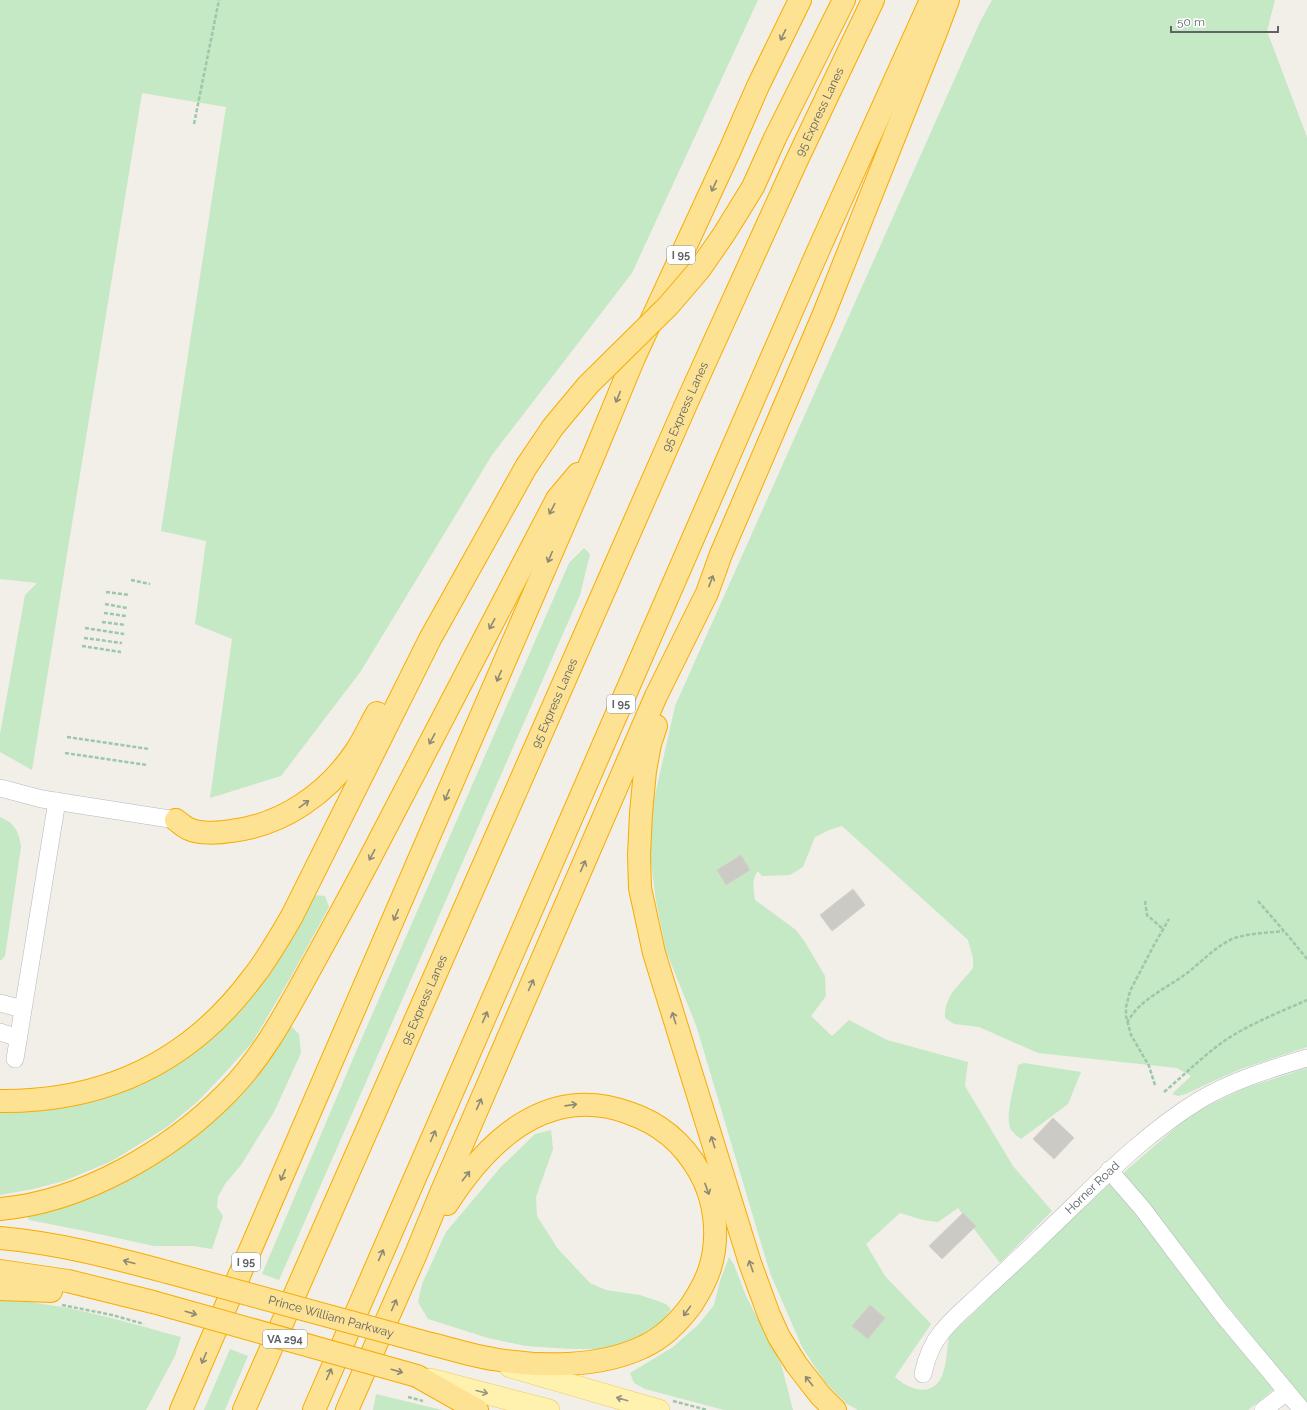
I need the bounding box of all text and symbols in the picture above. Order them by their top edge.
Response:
scale bar [1171,8,1278,34]
text: 50 m [1177,15,1205,29]
one-way arrow [779,29,786,41]
street label: 95 Express Lanes [793,65,847,159]
one-way arrow [709,179,717,191]
road number: I 95 [667,246,695,264]
street label: 95 Express Lanes [659,360,711,454]
one-way arrow [614,390,621,402]
one-way arrow [548,503,555,515]
one-way arrow [546,550,554,562]
one-way arrow [707,576,715,588]
one-way arrow [488,618,495,630]
street label: 95 Express Lanes [529,656,581,750]
one-way arrow [495,670,502,682]
road number: I 95 [607,695,635,713]
one-way arrow [427,733,435,745]
one-way arrow [443,789,451,801]
one-way arrow [298,800,309,808]
one-way arrow [367,848,375,860]
one-way arrow [580,860,587,872]
one-way arrow [392,908,399,920]
street label: 95 Express Lanes [398,953,450,1047]
one-way arrow [528,980,535,992]
one-way arrow [482,1011,490,1023]
one-way arrow [670,1011,677,1024]
one-way arrow [476,1099,484,1111]
one-way arrow [564,1101,577,1109]
one-way arrow [430,1130,438,1142]
one-way arrow [709,1135,716,1148]
street label: Horner Road [1062,1158,1122,1217]
one-way arrow [279,1169,287,1181]
one-way arrow [462,1171,470,1182]
one-way arrow [703,1182,711,1194]
one-way arrow [378,1250,385,1262]
road number: I 95 [232,1253,260,1271]
one-way arrow [123,1258,136,1265]
one-way arrow [747,1259,754,1272]
street label: Prince William Parkway [267,1293,396,1341]
one-way arrow [390,1300,398,1312]
one-way arrow [682,1305,691,1316]
one-way arrow [184,1310,197,1317]
road number: VA 294 [263,1330,307,1348]
one-way arrow [199,1352,207,1364]
one-way arrow [390,1367,403,1375]
one-way arrow [326,1369,333,1381]
one-way arrow [805,1376,814,1387]
one-way arrow [476,1389,489,1397]
one-way arrow [616,1395,629,1402]

